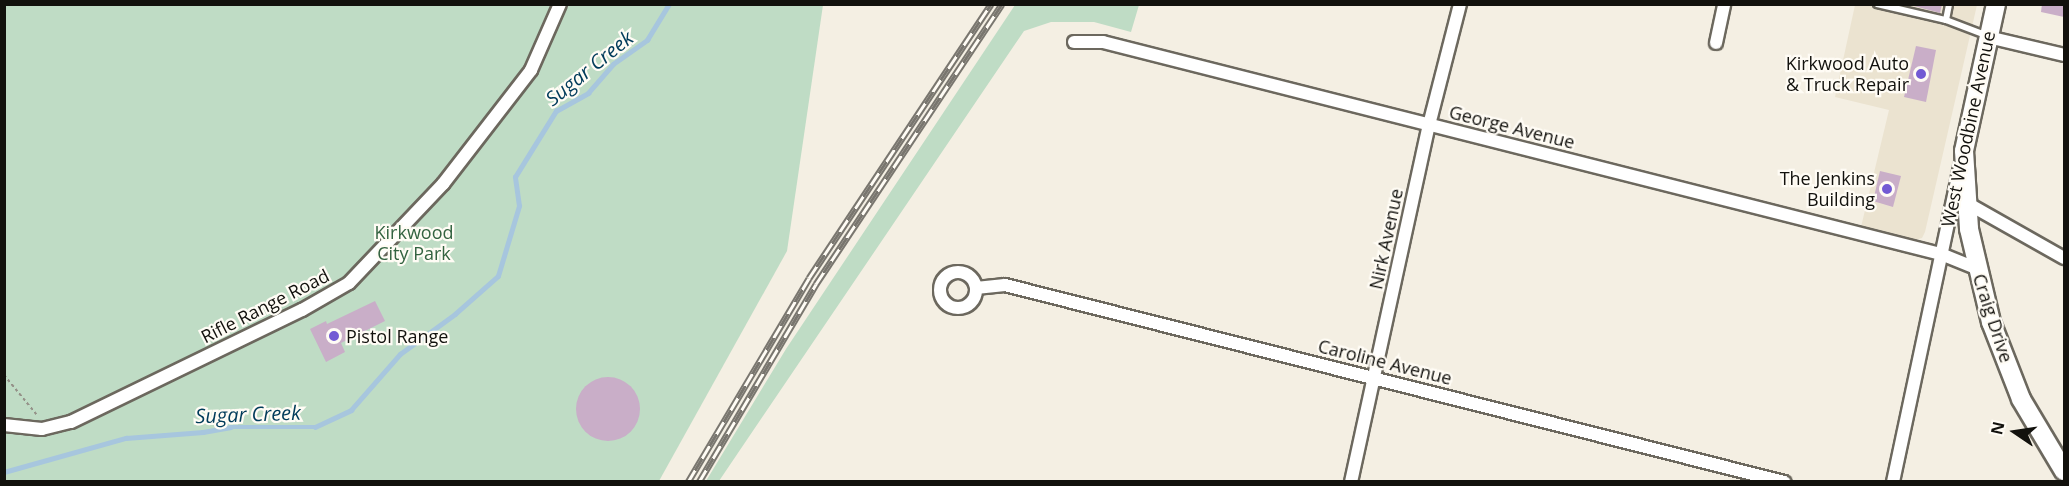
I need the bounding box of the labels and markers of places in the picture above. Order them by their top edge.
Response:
place label: Kirkwood Auto & Truck Repair [1786,53,1909,96]
marker: Kirkwood Auto & Truck Repair [1914,67,1928,81]
place label: The Jenkins Building [1780,168,1875,210]
marker: The Jenkins Building [1880,182,1894,196]
place label: Pistol Range [346,325,448,347]
marker: Pistol Range [327,329,341,343]

